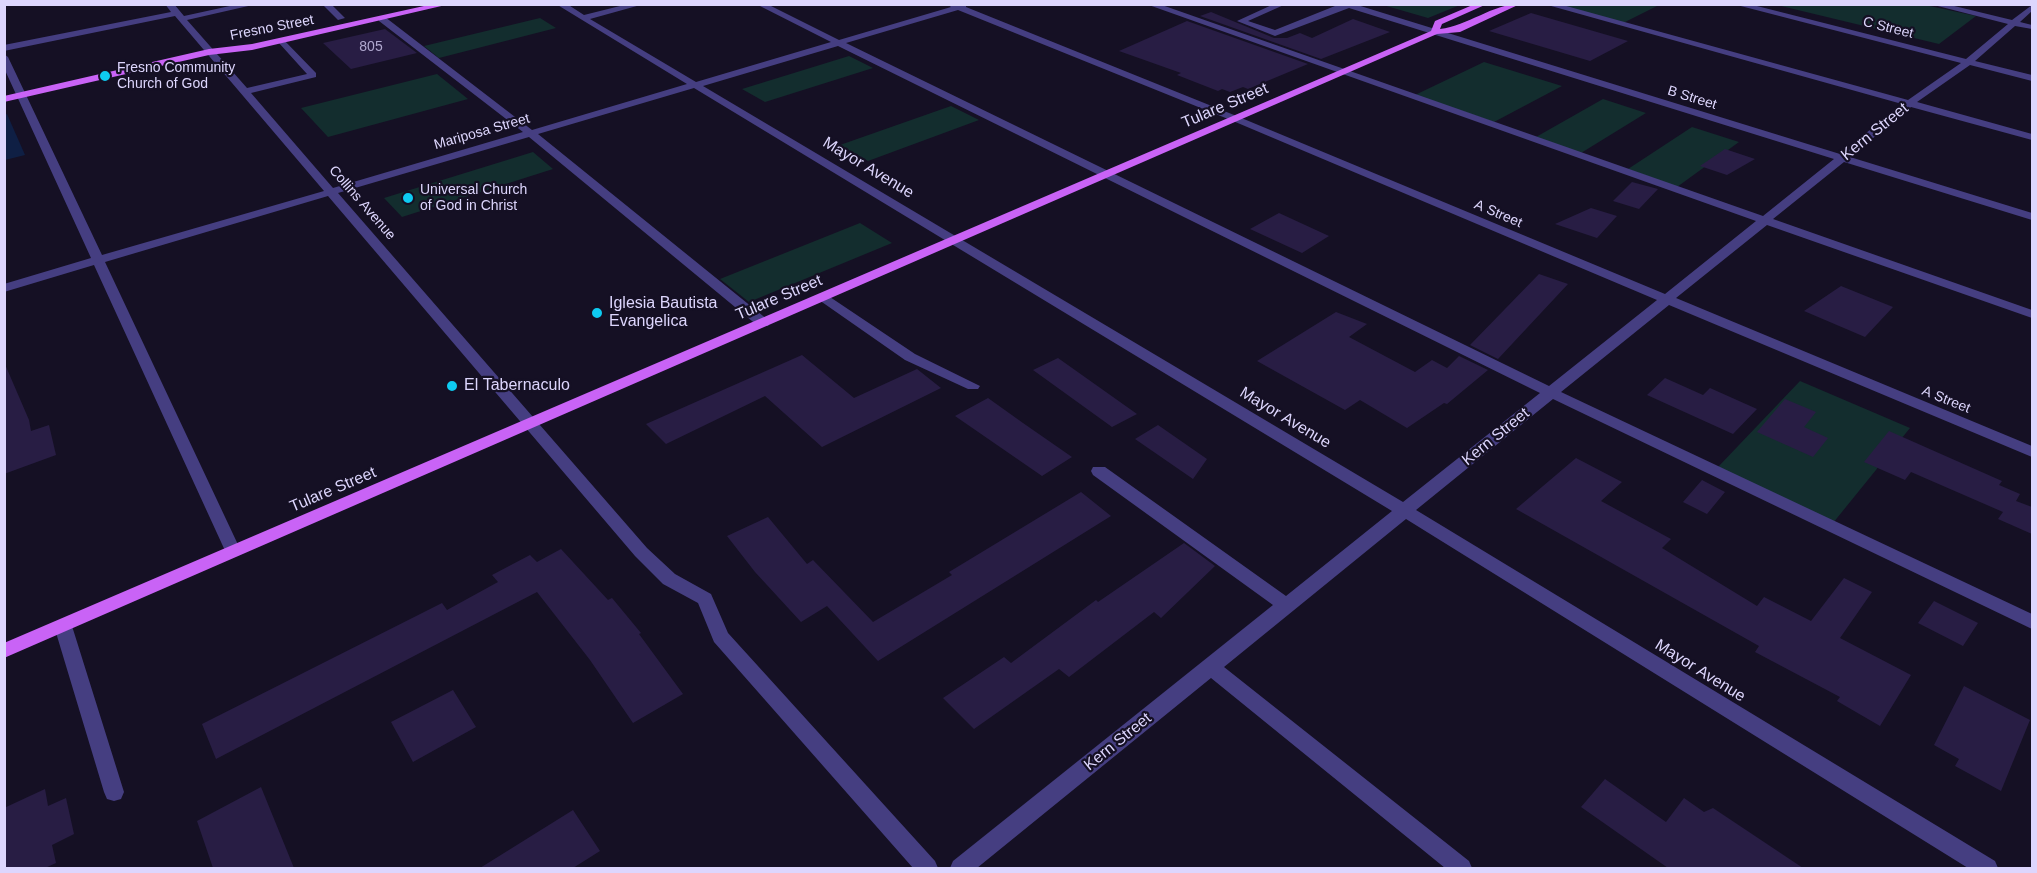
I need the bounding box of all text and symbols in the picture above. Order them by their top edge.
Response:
street label: Fresno Street [229,12,315,44]
street label: C Street [1861,14,1915,42]
house number: 805 [359,39,383,55]
place label: Fresno Community Church of God [117,60,235,92]
marker: Fresno Community Church of God [98,69,112,83]
street label: Tulare Street [1179,79,1271,133]
street label: B Street [1665,83,1719,113]
street label: Kern Street [1838,99,1912,165]
street label: Mariposa Street [432,110,532,154]
street label: Mayor Avenue [819,133,917,203]
street label: Collins Avenue [325,162,399,244]
place label: Universal Church of God in Christ [420,182,527,214]
marker: Universal Church of God in Christ [401,191,415,205]
street label: A Street [1471,196,1525,232]
street label: Tulare Street [733,271,825,325]
place label: Iglesia Bautista Evangelica [609,294,718,332]
marker: Iglesia Bautista Evangelica [590,306,604,320]
place label: El Tabernaculo [464,376,570,396]
marker: El Tabernaculo [445,379,459,393]
street label: Mayor Avenue [1236,383,1334,453]
street label: A Street [1919,383,1973,417]
street label: Kern Street [1459,404,1533,470]
street label: Tulare Street [287,463,379,517]
street label: Mayor Avenue [1651,636,1749,706]
street label: Kern Street [1081,709,1155,775]

